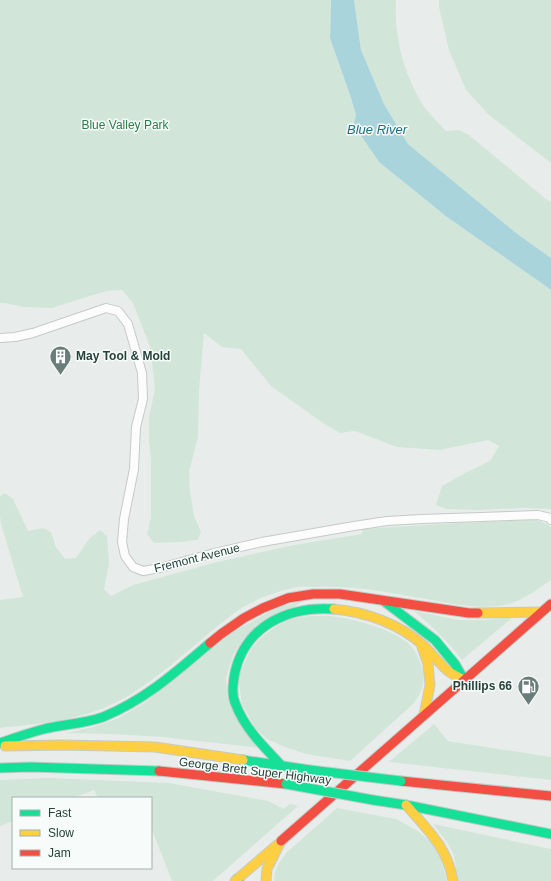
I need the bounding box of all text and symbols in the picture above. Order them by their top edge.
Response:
park label: Blue Valley Park [81,118,170,132]
water label: Blue River [347,122,408,137]
building icon: May Tool & Mold [48,343,74,376]
place label: May Tool & Mold [76,349,170,363]
street label: Fremont Avenue [153,541,242,575]
fuel station icon: Phillips 66 [515,673,541,706]
place label: Phillips 66 [453,679,512,693]
street label: George Brett Super Highway [178,755,332,787]
legend [12,797,152,869]
text: Fast [48,806,72,820]
text: Slow [48,826,74,840]
text: Jam [48,846,71,860]

